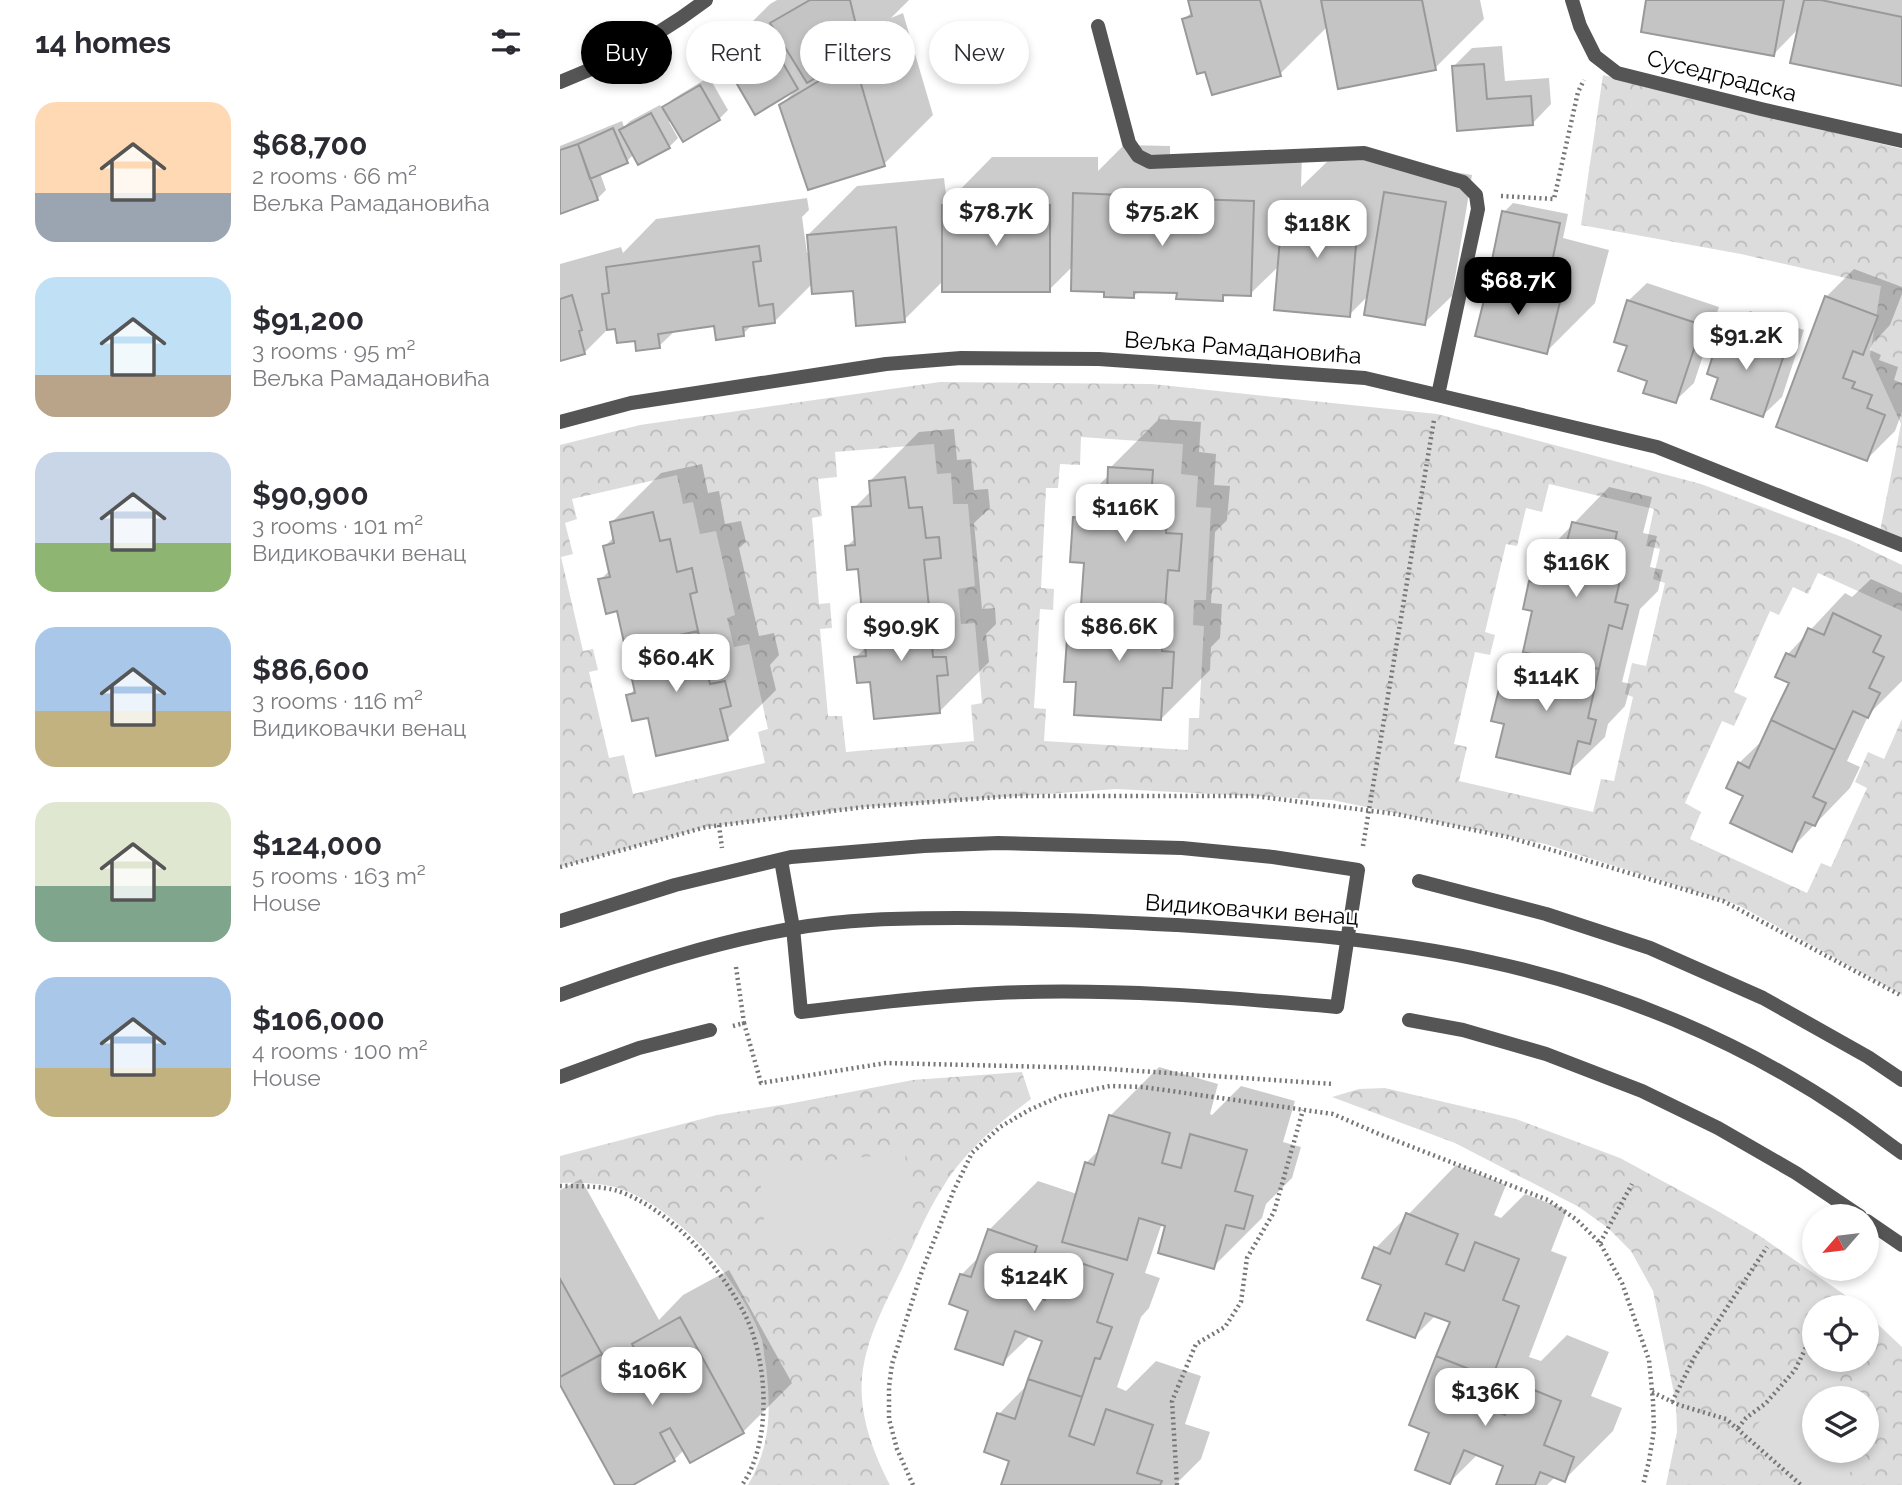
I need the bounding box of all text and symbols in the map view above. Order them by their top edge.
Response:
chip: Buy [581,21,672,84]
chip: Rent [686,21,786,84]
chip: Filters [800,21,915,84]
chip: New [929,21,1029,84]
icon: filters [487,23,525,61]
text: 14 homes [35,25,171,60]
street label: Суседградска [1644,43,1800,107]
text: $68,700 [252,127,367,162]
icon: home [91,130,175,214]
text: 2 rooms · 66 m² [252,162,417,189]
pin: $78.7K [939,188,1053,248]
pin: $75.2K [1105,188,1219,248]
text: Вељка Рамадановића [252,189,490,216]
text: $78.7K [959,197,1033,224]
text: $75.2K [1125,197,1199,224]
pin: $118K [1268,201,1366,260]
text: $118K [1284,209,1350,236]
pin: $68.7K [1461,258,1575,317]
text: $68.7K [1480,266,1556,293]
text: $91,200 [252,302,364,337]
icon: home [91,305,175,389]
pin: $91.2K [1689,312,1803,372]
text: $91.2K [1709,321,1783,348]
street label: Вељка Рамадановића [1123,325,1363,369]
text: 3 rooms · 95 m² [252,337,415,364]
text: Вељка Рамадановића [252,364,490,391]
text: $90,900 [252,477,369,512]
icon: home [91,480,175,564]
pin: $116K [1076,484,1174,544]
text: $116K [1092,493,1158,520]
text: 3 rooms · 101 m² [252,512,423,539]
text: Видиковачки венац [252,539,466,566]
pin: $116K [1527,540,1625,599]
text: $116K [1543,548,1609,575]
pin: $90.9K [844,604,958,663]
pin: $86.6K [1062,604,1176,663]
text: $90.9K [863,612,939,639]
text: $86.6K [1081,612,1157,639]
pin: $60.4K [619,634,733,694]
text: $60.4K [638,643,714,670]
text: $86,600 [252,652,369,687]
pin: $114K [1497,654,1595,713]
icon: home [91,655,175,739]
text: $114K [1513,662,1579,689]
text: 3 rooms · 116 m² [252,687,423,714]
text: Видиковачки венац [252,714,466,741]
text: $124,000 [252,827,382,862]
icon: home [91,830,175,914]
text: 5 rooms · 163 m² [252,862,426,889]
street label: Видиковачки венац [1144,888,1360,930]
text: House [252,889,321,916]
text: $106,000 [252,1002,385,1037]
icon: home [91,1005,175,1089]
text: 4 rooms · 100 m² [252,1037,428,1064]
text: House [252,1064,321,1091]
north arrow [1802,1204,1880,1281]
map controls [1802,1204,1879,1463]
pin: $124K [985,1254,1083,1313]
text: $124K [1000,1262,1068,1289]
button: locate [1802,1295,1879,1372]
pin: $106K [603,1348,701,1407]
text: $106K [617,1356,687,1383]
pin: $136K [1436,1368,1534,1428]
text: $136K [1451,1377,1519,1404]
button: layers [1802,1386,1879,1463]

